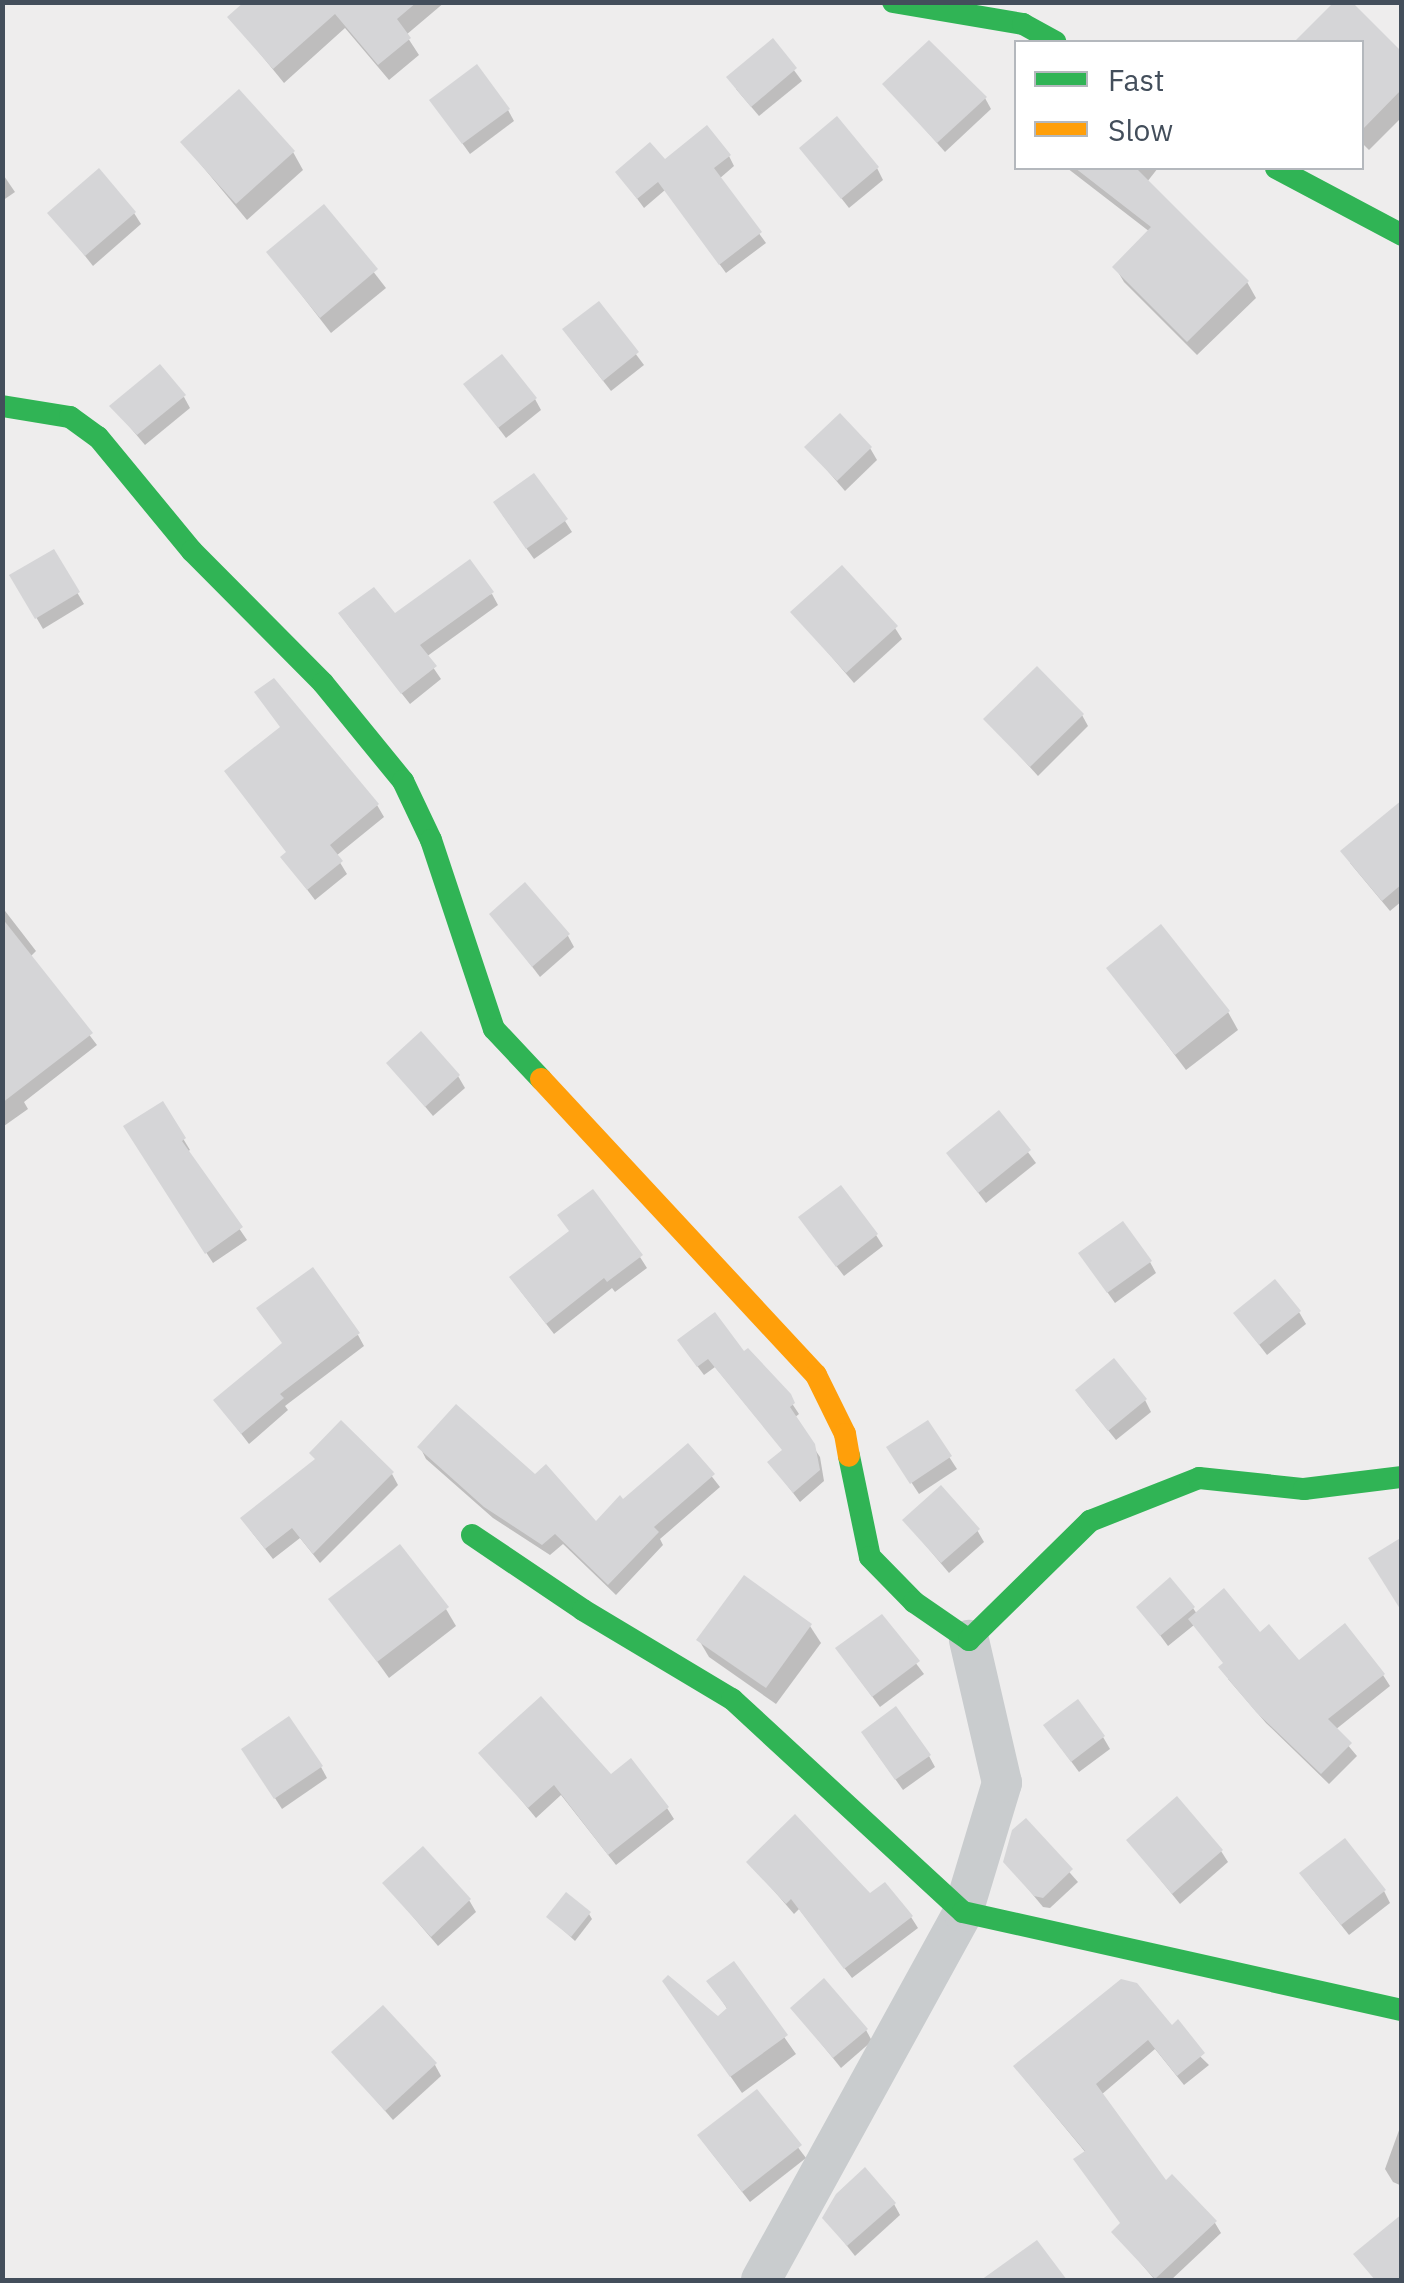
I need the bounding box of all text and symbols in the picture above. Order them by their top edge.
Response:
legend [1014,40,1364,170]
text: Fast [1108,60,1165,99]
text: Slow [1108,110,1173,149]

